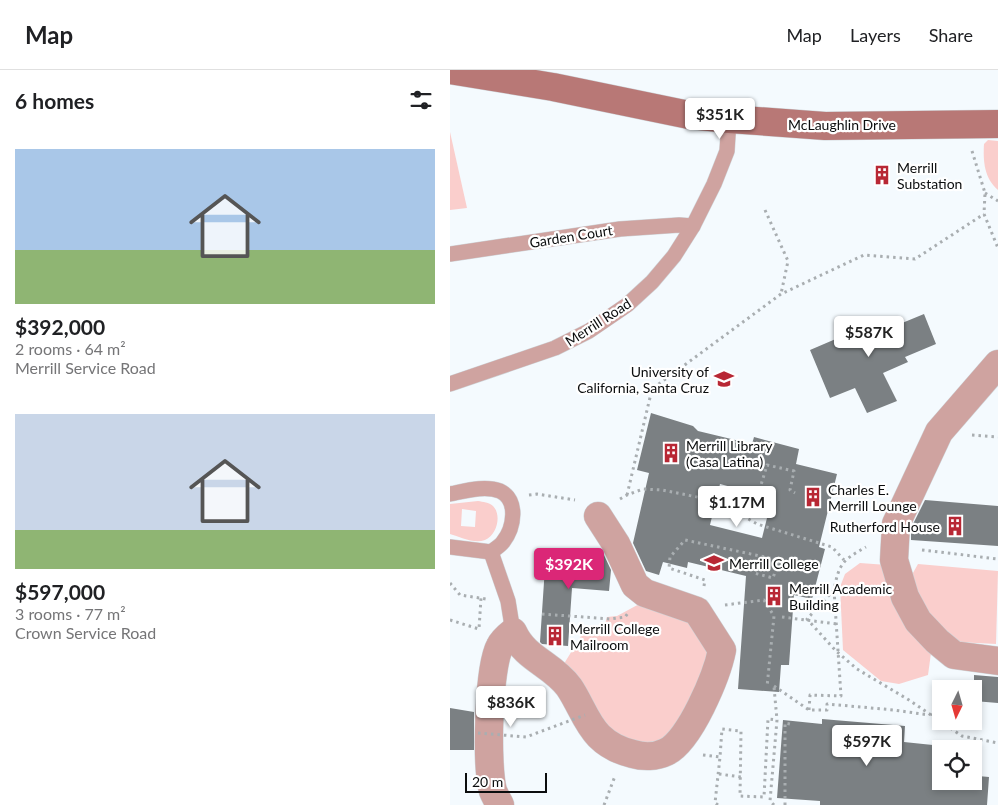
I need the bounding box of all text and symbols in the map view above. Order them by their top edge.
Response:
text: Map [25,20,73,49]
text: Map [786,24,822,46]
text: Layers [850,24,901,46]
text: Share [929,24,973,46]
icon: filters [407,86,435,114]
text: 6 homes [15,88,94,113]
pin: $351K [685,98,755,140]
text: $351K [696,104,744,123]
street label: McLaughlin Drive [788,116,896,133]
place label: Merrill Substation [897,159,962,192]
building icon: Merrill Substation [871,164,893,186]
icon: home [180,181,270,271]
street label: Garden Court [528,221,614,251]
street label: Merrill Road [562,294,634,350]
text: $392,000 [15,314,105,339]
pin: $587K [834,316,904,358]
text: $587K [845,322,893,341]
text: 2 rooms · 64 m² [15,339,126,358]
text: Merrill Service Road [15,358,156,377]
place label: University of California, Santa Cruz [577,363,709,396]
school or university icon: University of California, Santa Cruz [713,368,735,390]
place label: Merrill Library (Casa Latina) [686,437,773,470]
building icon: Merrill Library (Casa Latina) [660,442,682,464]
icon: home [180,446,270,536]
place label: Charles E. Merrill Lounge [828,481,917,514]
pin: $1.17M [696,486,778,528]
building icon: Charles E. Merrill Lounge [802,486,824,508]
text: $1.17M [709,492,765,511]
building icon: Rutherford House [944,515,966,537]
place label: Rutherford House [830,518,940,535]
pin: $392K [534,548,604,590]
school or university icon: Merrill College [703,552,725,574]
text: $392K [545,554,593,573]
place label: Merrill College [729,555,819,572]
text: $597,000 [15,579,105,604]
place label: Merrill Academic Building [789,580,892,613]
building icon: Merrill Academic Building [763,585,785,607]
text: 3 rooms · 77 m² [15,604,126,623]
place label: Merrill College Mailroom [570,620,660,653]
text: Crown Service Road [15,623,156,642]
building icon: Merrill College Mailroom [544,625,566,647]
north arrow [932,680,982,730]
map controls [932,680,982,790]
pin: $836K [476,686,546,728]
text: $836K [487,692,535,711]
pin: $597K [832,724,902,767]
text: $597K [843,731,891,750]
button: locate [932,740,982,790]
scale bar [465,770,548,793]
text: 20 m [472,773,503,790]

